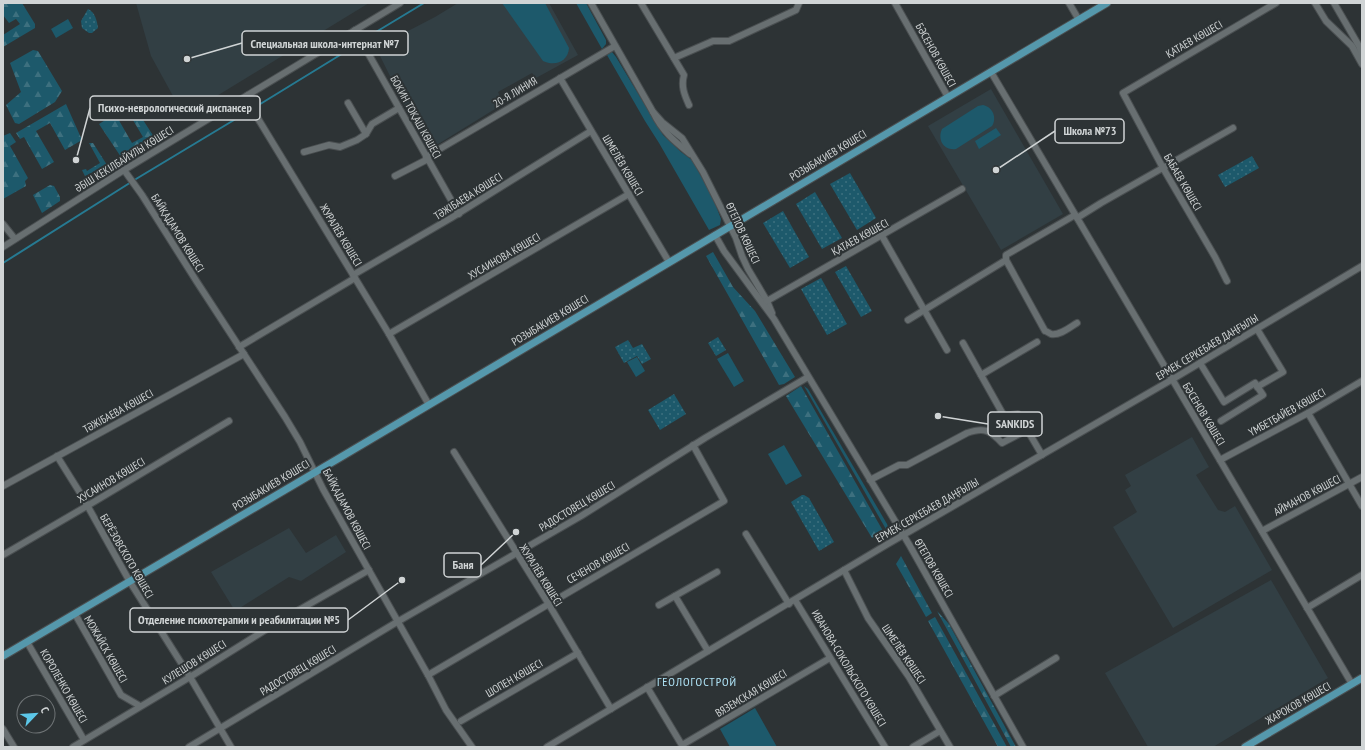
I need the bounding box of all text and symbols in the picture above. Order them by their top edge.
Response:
street label: ҚАТАЕВ КӨШЕСІ [1163,17,1225,61]
street label: БӘСЕНОВ КӨШЕСІ [913,21,959,89]
callout: Специальная школа-интернат №7 [242,31,408,55]
text: Специальная школа-интернат №7 [251,36,400,51]
street label: БОКИН ТОҚАШ КӨШЕСІ [387,73,445,161]
street label: 20-Я ЛИНИЯ [490,73,540,111]
callout: Психо-неврологический диспансер [90,96,260,120]
text: Психо-неврологический диспансер [98,100,253,115]
callout: Школа №73 [1055,119,1124,143]
street label: ӘБІШ КЕКІЛБАЙҰЛЫ КӨШЕСІ [72,123,176,195]
text: Школа №73 [1064,123,1117,138]
street label: РОЗЫБАКИЕВ КӨШЕСІ [787,126,869,184]
street label: ШМЕЛЁВ КӨШЕСІ [599,132,647,198]
street label: БАБАЕВ КӨШЕСІ [1161,151,1205,213]
street label: ТӘЖІБАЕВА КӨШЕСІ [431,169,505,223]
street label: БАЙҚАДАМОВ КӨШЕСІ [148,191,208,275]
street label: ЖУРАЛЁВ КӨШЕСІ [316,200,365,269]
street label: ӨТЕПОВ КӨШЕСІ [723,200,763,266]
street label: ҚАТАЕВ КӨШЕСІ [829,216,891,258]
street label: ХУСАИНОВА КӨШЕСІ [465,230,543,282]
street label: РОЗЫБАКИЕВ КӨШЕСІ [509,291,591,349]
street label: ЕРМЕК СЕРКЕБАЕВ ДАҢҒЫЛЫ [1153,311,1261,383]
street label: БӘСЕНОВ КӨШЕСІ [1180,380,1228,448]
street label: ҮМБЕТБАЙЕВ КӨШЕСІ [1246,385,1328,439]
street label: ТӘЖІБАЕВА КӨШЕСІ [80,386,156,436]
callout: SANKIDS [988,412,1042,436]
text: SANKIDS [996,416,1034,431]
street label: ХУСАИНОВ КӨШЕСІ [75,454,147,506]
street label: РОЗЫБАКИЕВ КӨШЕСІ [230,456,312,514]
street label: БАЙҚАДАМОВ КӨШЕСІ [320,466,374,552]
street label: АЙМАНОВ КӨШЕСІ [1271,471,1343,519]
street label: ЕРМЕК СЕРКЕБАЕВ ДАҢҒЫЛЫ [873,475,981,545]
street label: РАДОСТОВЕЦ КӨШЕСІ [536,478,618,534]
street label: БЕРЁЗОВСКОГО КӨШЕСІ [97,511,157,601]
street label: ӨТЕПОВ КӨШЕСІ [911,536,957,600]
street label: СЕЧЕНОВ КӨШЕСІ [564,539,632,587]
street label: ЖУРАЛЁВ КӨШЕСІ [516,541,566,609]
callout: Баня [444,553,481,577]
text: Баня [452,557,474,572]
street label: ИВАНОВА-СОКОЛЬСКОГО КӨШЕСІ [809,607,889,729]
callout: Отделение психотерапии и реабилитации №5 [130,608,348,632]
text: Отделение психотерапии и реабилитации №5 [138,612,340,627]
street label: МОЖАЙСК КӨШЕСІ [81,613,131,685]
street label: ШМЕЛЁВ КӨШЕСІ [879,622,929,686]
street label: КУЛЕШОВ КӨШЕСІ [159,637,229,687]
street label: РАДОСТОВЕЦ КӨШЕСІ [257,642,339,698]
street label: КОРОЛЕНКО КӨШЕСІ [37,647,91,725]
street label: ШОПЕН КӨШЕСІ [483,656,545,700]
street label: ВЯЗЕМСКАЯ КӨШЕСІ [713,666,789,720]
district label: ГЕОЛОГОСТРОЙ [657,674,737,689]
street label: ЖАРОКОВ КӨШЕСІ [1262,679,1333,728]
north arrow [16,694,56,734]

